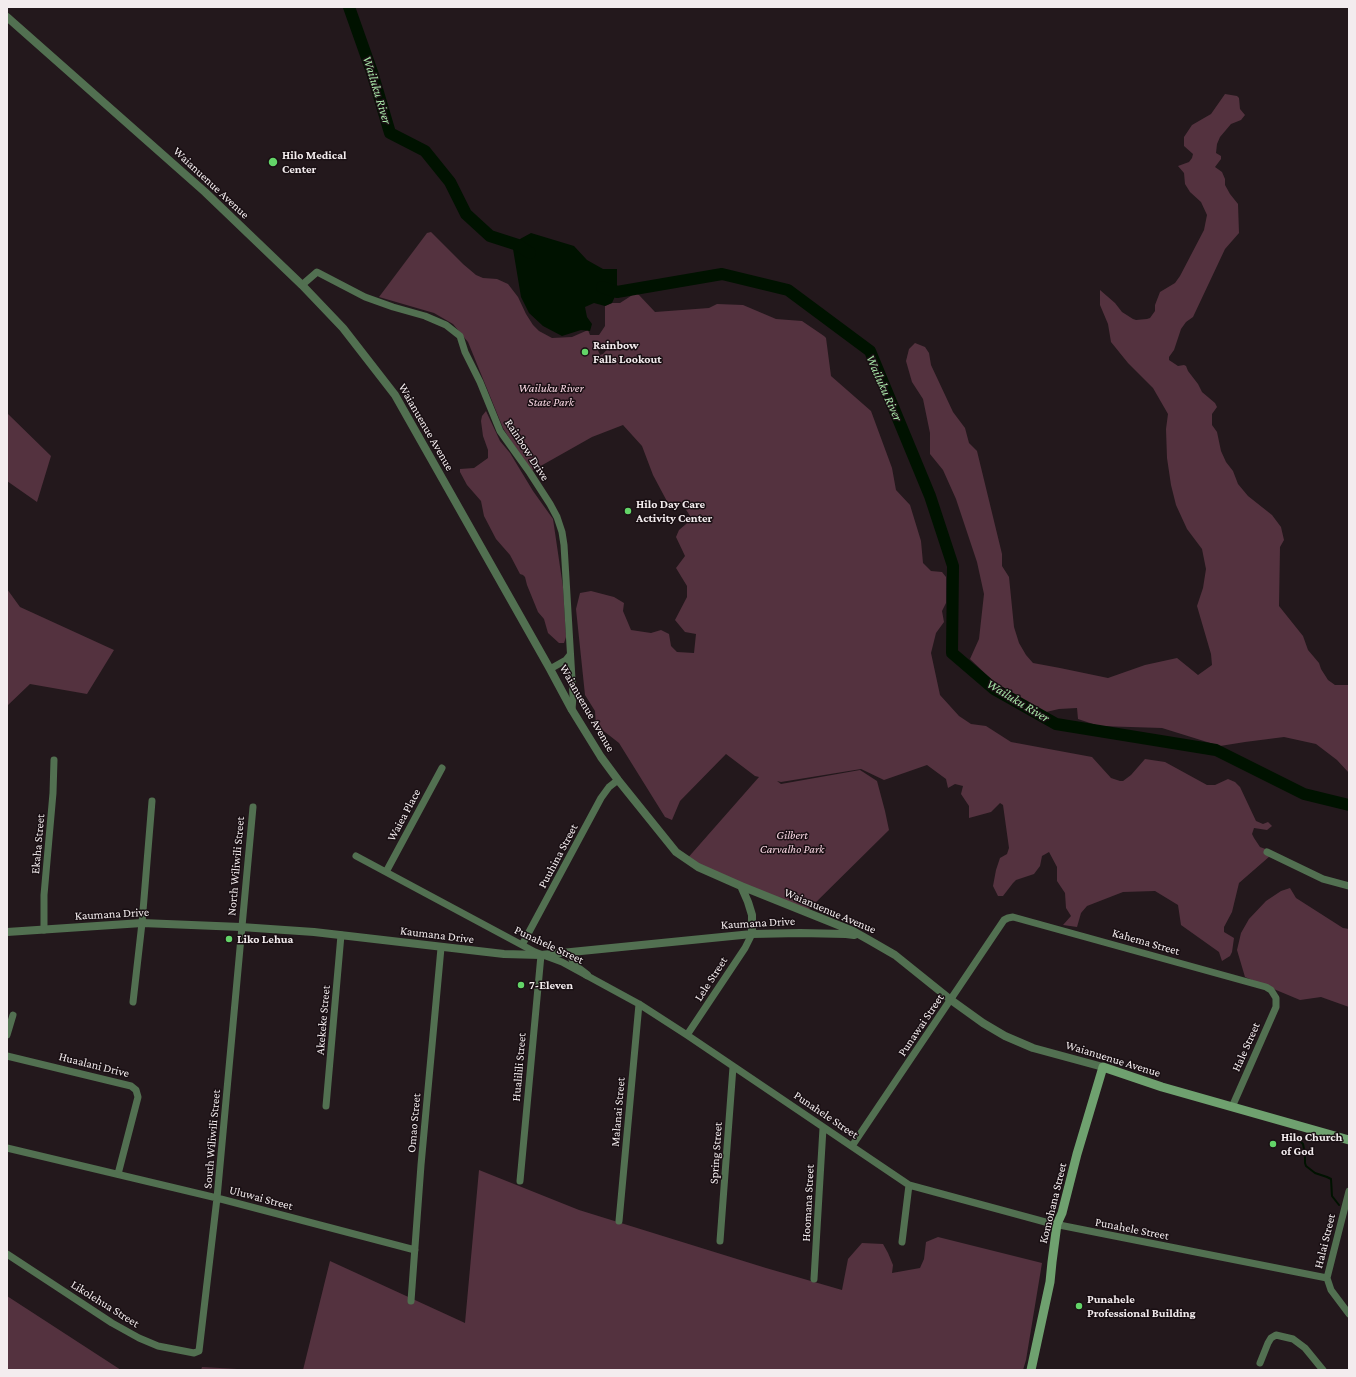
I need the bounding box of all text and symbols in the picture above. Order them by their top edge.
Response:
water label: Wailuku River [359,54,395,126]
street label: Waianuenue Avenue [170,144,252,222]
place label: Hilo Medical Center [282,148,347,176]
marker: Hilo Medical Center [267,156,279,168]
place label: Rainbow Falls Lookout [593,338,662,366]
marker: Rainbow Falls Lookout [580,347,590,357]
water label: Wailuku River [863,353,905,423]
street label: Waianuenue Avenue [395,381,457,473]
park label: Wailuku River State Park [518,381,584,409]
street label: Rainbow Drive [502,416,552,484]
place label: Hilo Day Care Activity Center [636,497,712,525]
marker: Hilo Day Care Activity Center [623,506,633,516]
street label: Waianuenue Avenue [556,662,618,754]
water label: Wailuku River [984,676,1052,726]
street label: Waiea Place [384,786,424,844]
street label: Ekaha Street [28,813,48,875]
street label: North Wiliwili Street [224,816,248,916]
street label: Puuhina Street [535,821,581,891]
park label: Gilbert Carvalho Park [760,828,824,856]
street label: Waianuenue Avenue [782,885,878,937]
street label: Kaumana Drive [75,905,149,923]
street label: Kaumana Drive [721,914,795,932]
street label: Kaumana Drive [399,923,475,947]
street label: Punahele Street [512,923,586,967]
street label: Kahema Street [1111,925,1181,959]
place label: Liko Lehua [237,932,293,946]
marker: Liko Lehua [224,934,234,944]
street label: Lele Street [691,954,731,1004]
place label: 7-Eleven [529,978,573,992]
marker: 7-Eleven [516,980,526,990]
street label: Akekeke Street [313,985,333,1055]
street label: Punawai Street [895,991,947,1059]
street label: Hale Street [1229,1020,1263,1074]
street label: Hualilili Street [509,1032,529,1102]
street label: Waianuenue Avenue [1064,1038,1162,1080]
street label: Huaalani Drive [57,1049,131,1081]
street label: Malanai Street [608,1077,628,1147]
street label: Punahele Street [791,1088,861,1142]
street label: South Wiliwili Street [200,1089,224,1189]
street label: Omao Street [404,1093,424,1153]
street label: Spring Street [707,1122,725,1184]
place label: Hilo Church of God [1281,1130,1342,1158]
marker: Hilo Church of God [1268,1139,1278,1149]
street label: Komohana Street [1036,1161,1070,1245]
street label: Hoomana Street [799,1164,817,1242]
street label: Uluwai Street [228,1183,294,1213]
street label: Halai Street [1311,1212,1339,1270]
street label: Punahele Street [1094,1215,1170,1243]
street label: Likolehua Street [68,1277,142,1331]
place label: Punahele Professional Building [1087,1292,1196,1320]
marker: Punahele Professional Building [1074,1301,1084,1311]

